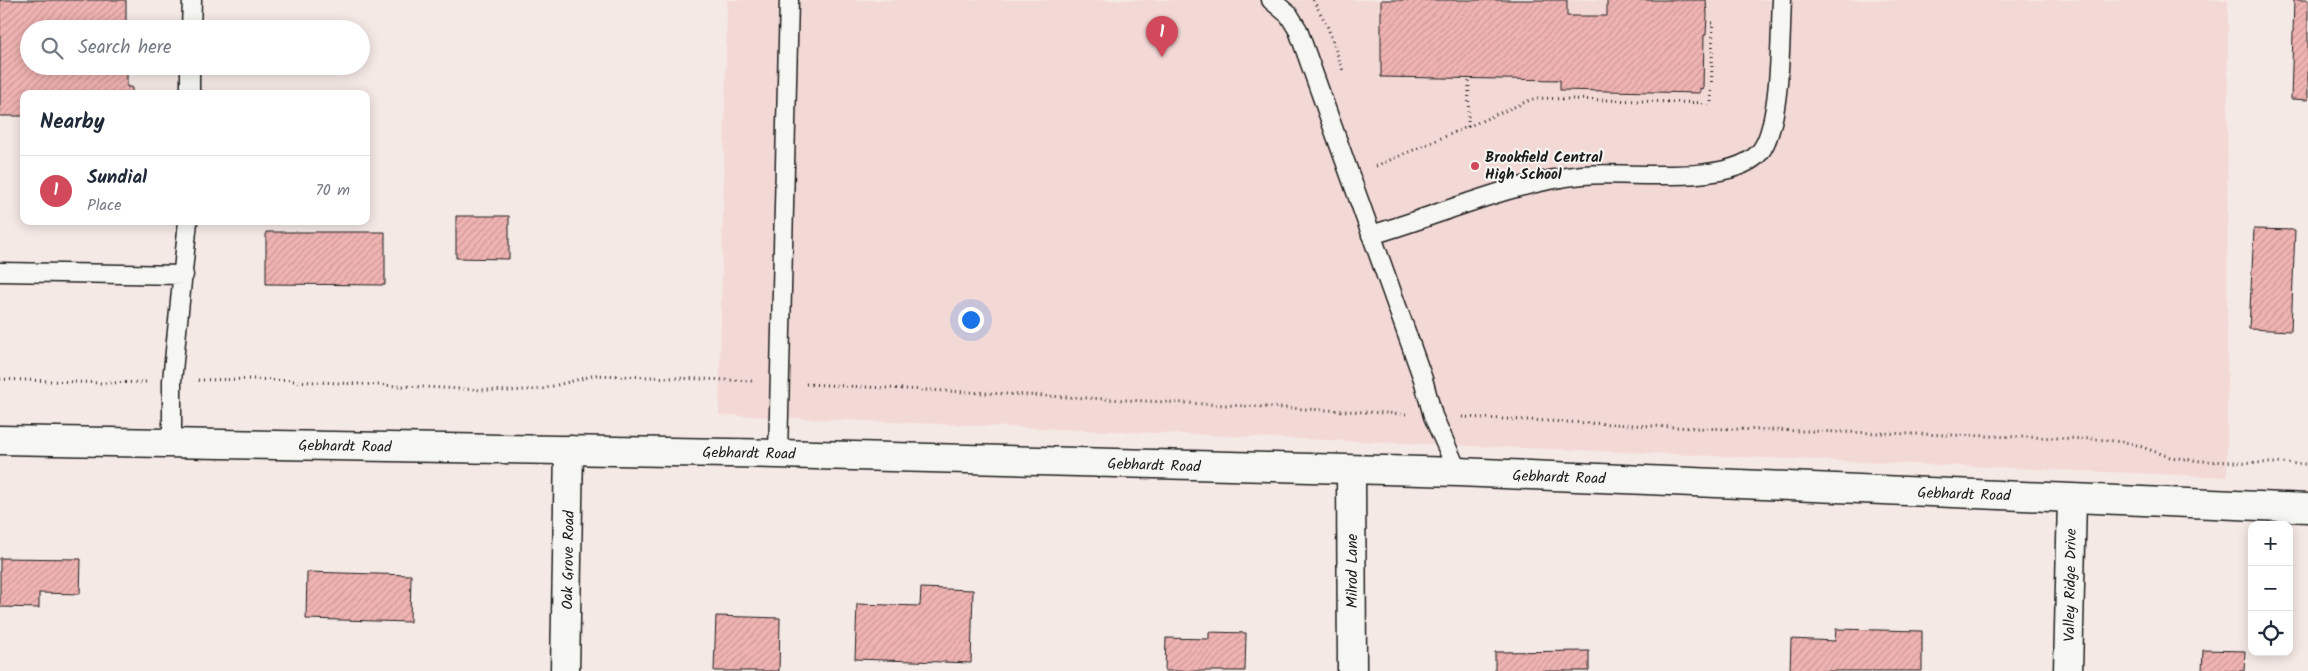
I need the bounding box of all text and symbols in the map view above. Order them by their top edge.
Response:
pin: 1 [1146,16,1178,57]
search box [20,20,370,75]
text: Search here [78,33,172,63]
icon: search [38,34,66,62]
text: Nearby [40,106,105,139]
place label: Brookfield Central High School [1485,146,1603,187]
marker: Brookfield Central High School [1469,160,1481,172]
text: Sundial [87,163,147,193]
text: 1 [54,178,58,203]
text: 70 m [315,178,350,203]
text: Place [87,193,121,218]
your location [958,307,984,333]
street label: Gebhardt Road [298,434,392,460]
street label: Gebhardt Road [702,441,796,467]
street label: Gebhardt Road [1107,452,1201,480]
street label: Gebhardt Road [1512,464,1606,492]
street label: Gebhardt Road [1917,481,2011,509]
street label: Oak Grove Road [556,510,582,610]
map controls [2248,521,2293,656]
button: + [2248,521,2293,566]
street label: Valley Ridge Drive [2058,528,2084,642]
street label: Milrod Lane [1341,534,1365,608]
button: − [2248,566,2293,611]
button: locate [2248,611,2293,656]

